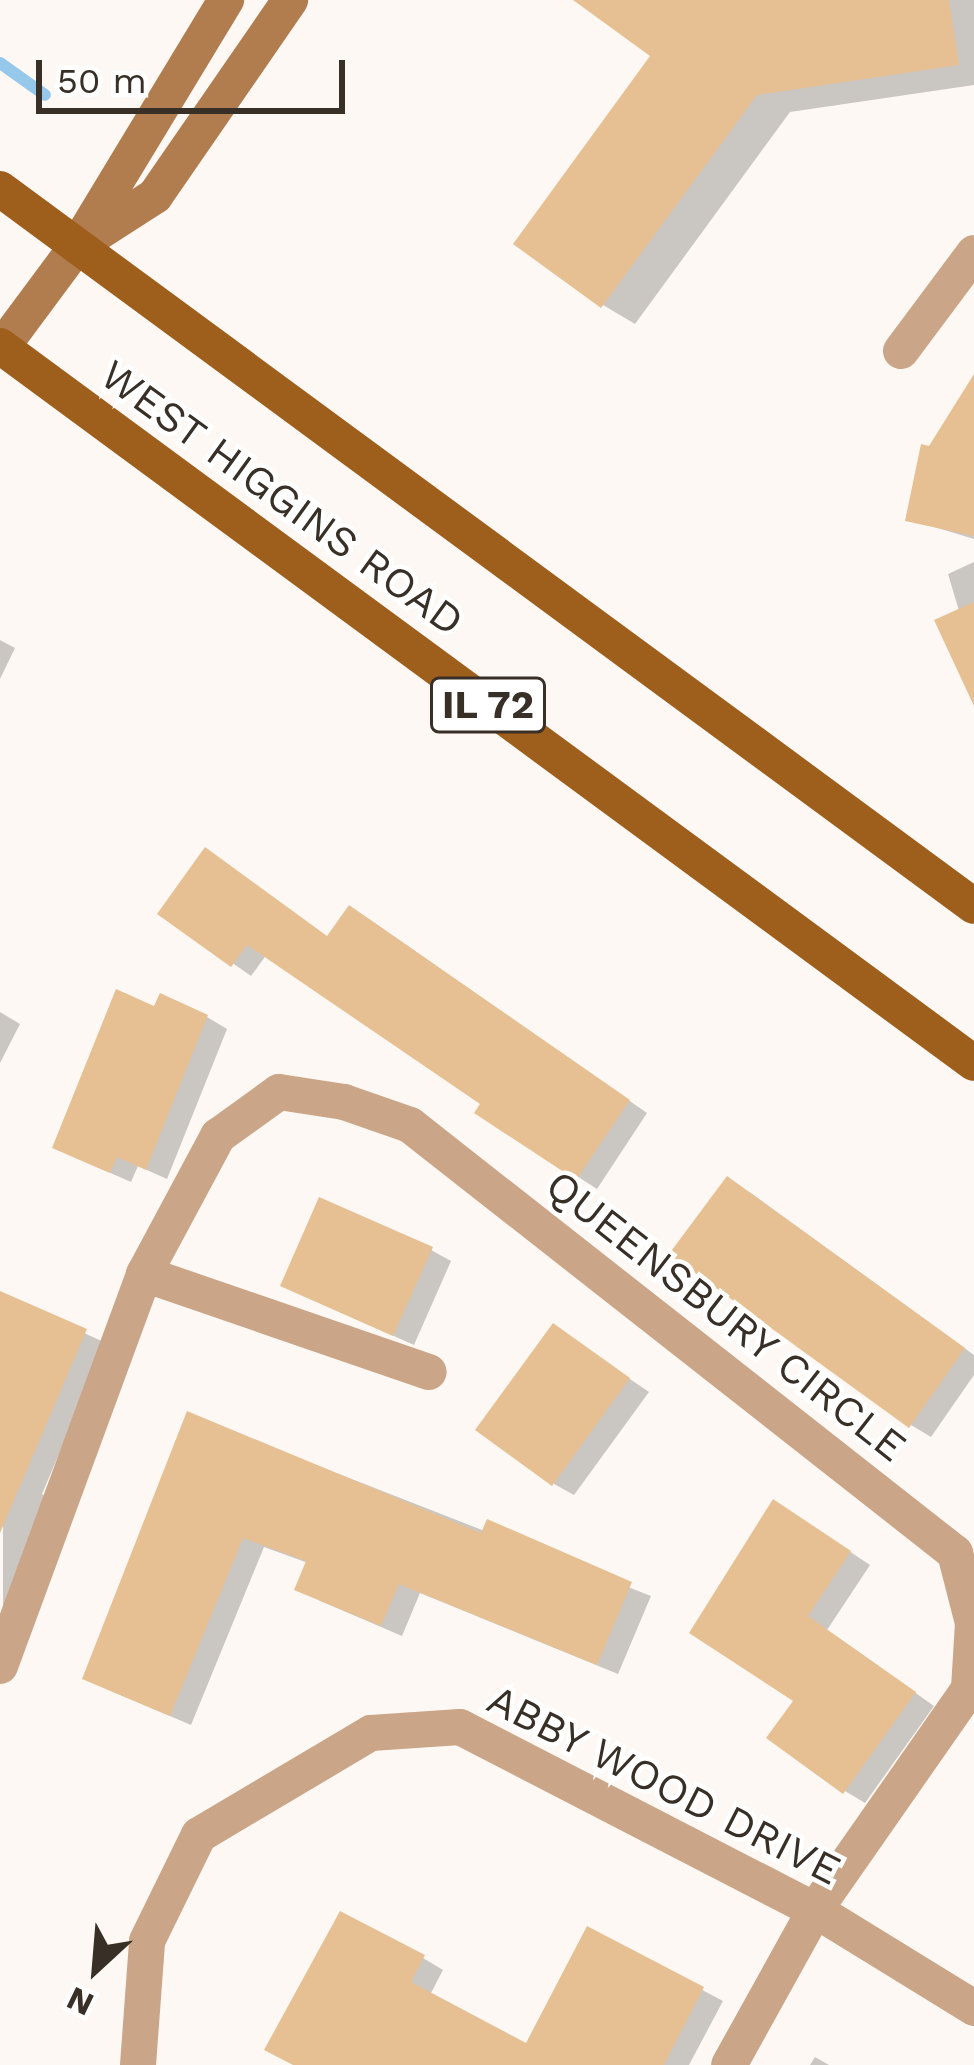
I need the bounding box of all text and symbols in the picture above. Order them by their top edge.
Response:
scale bar [42,36,351,110]
text: 50 m [57,60,147,102]
street label: WEST HIGGINS ROAD [90,349,474,647]
road number: IL 72 [428,672,548,738]
street label: QUEENSBURY CIRCLE [535,1159,917,1473]
street label: ABBY WOOD DRIVE [478,1674,850,1896]
north arrow [36,1909,156,2029]
text: N [60,1979,100,2025]

